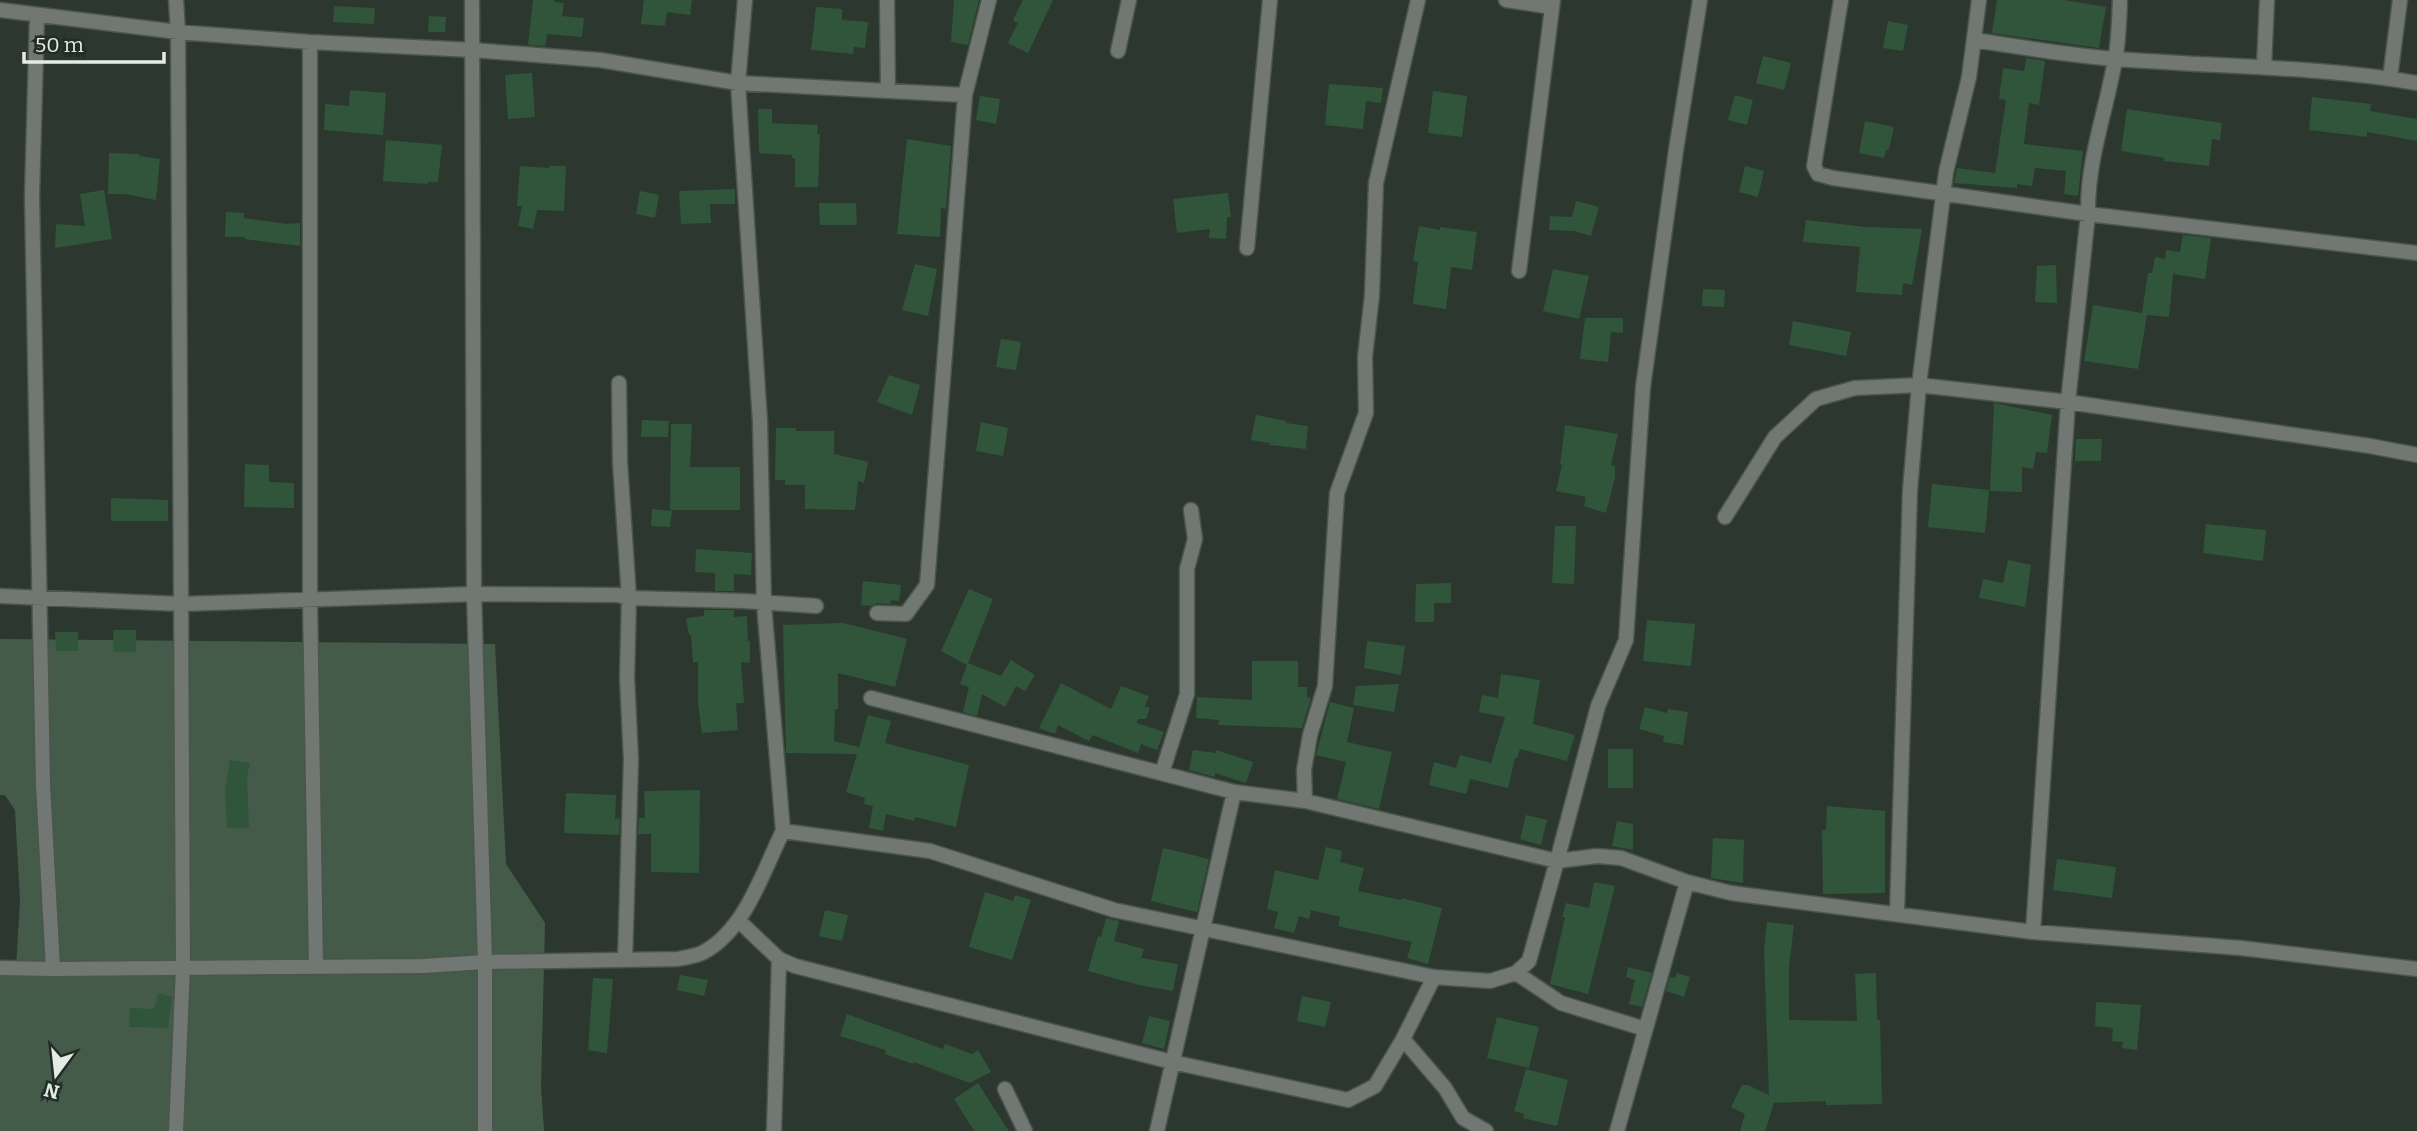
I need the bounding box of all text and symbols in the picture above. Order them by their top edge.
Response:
scale bar [24,21,164,65]
text: 50 m [35,32,84,58]
north arrow [21,1040,91,1110]
text: N [41,1078,62,1104]

